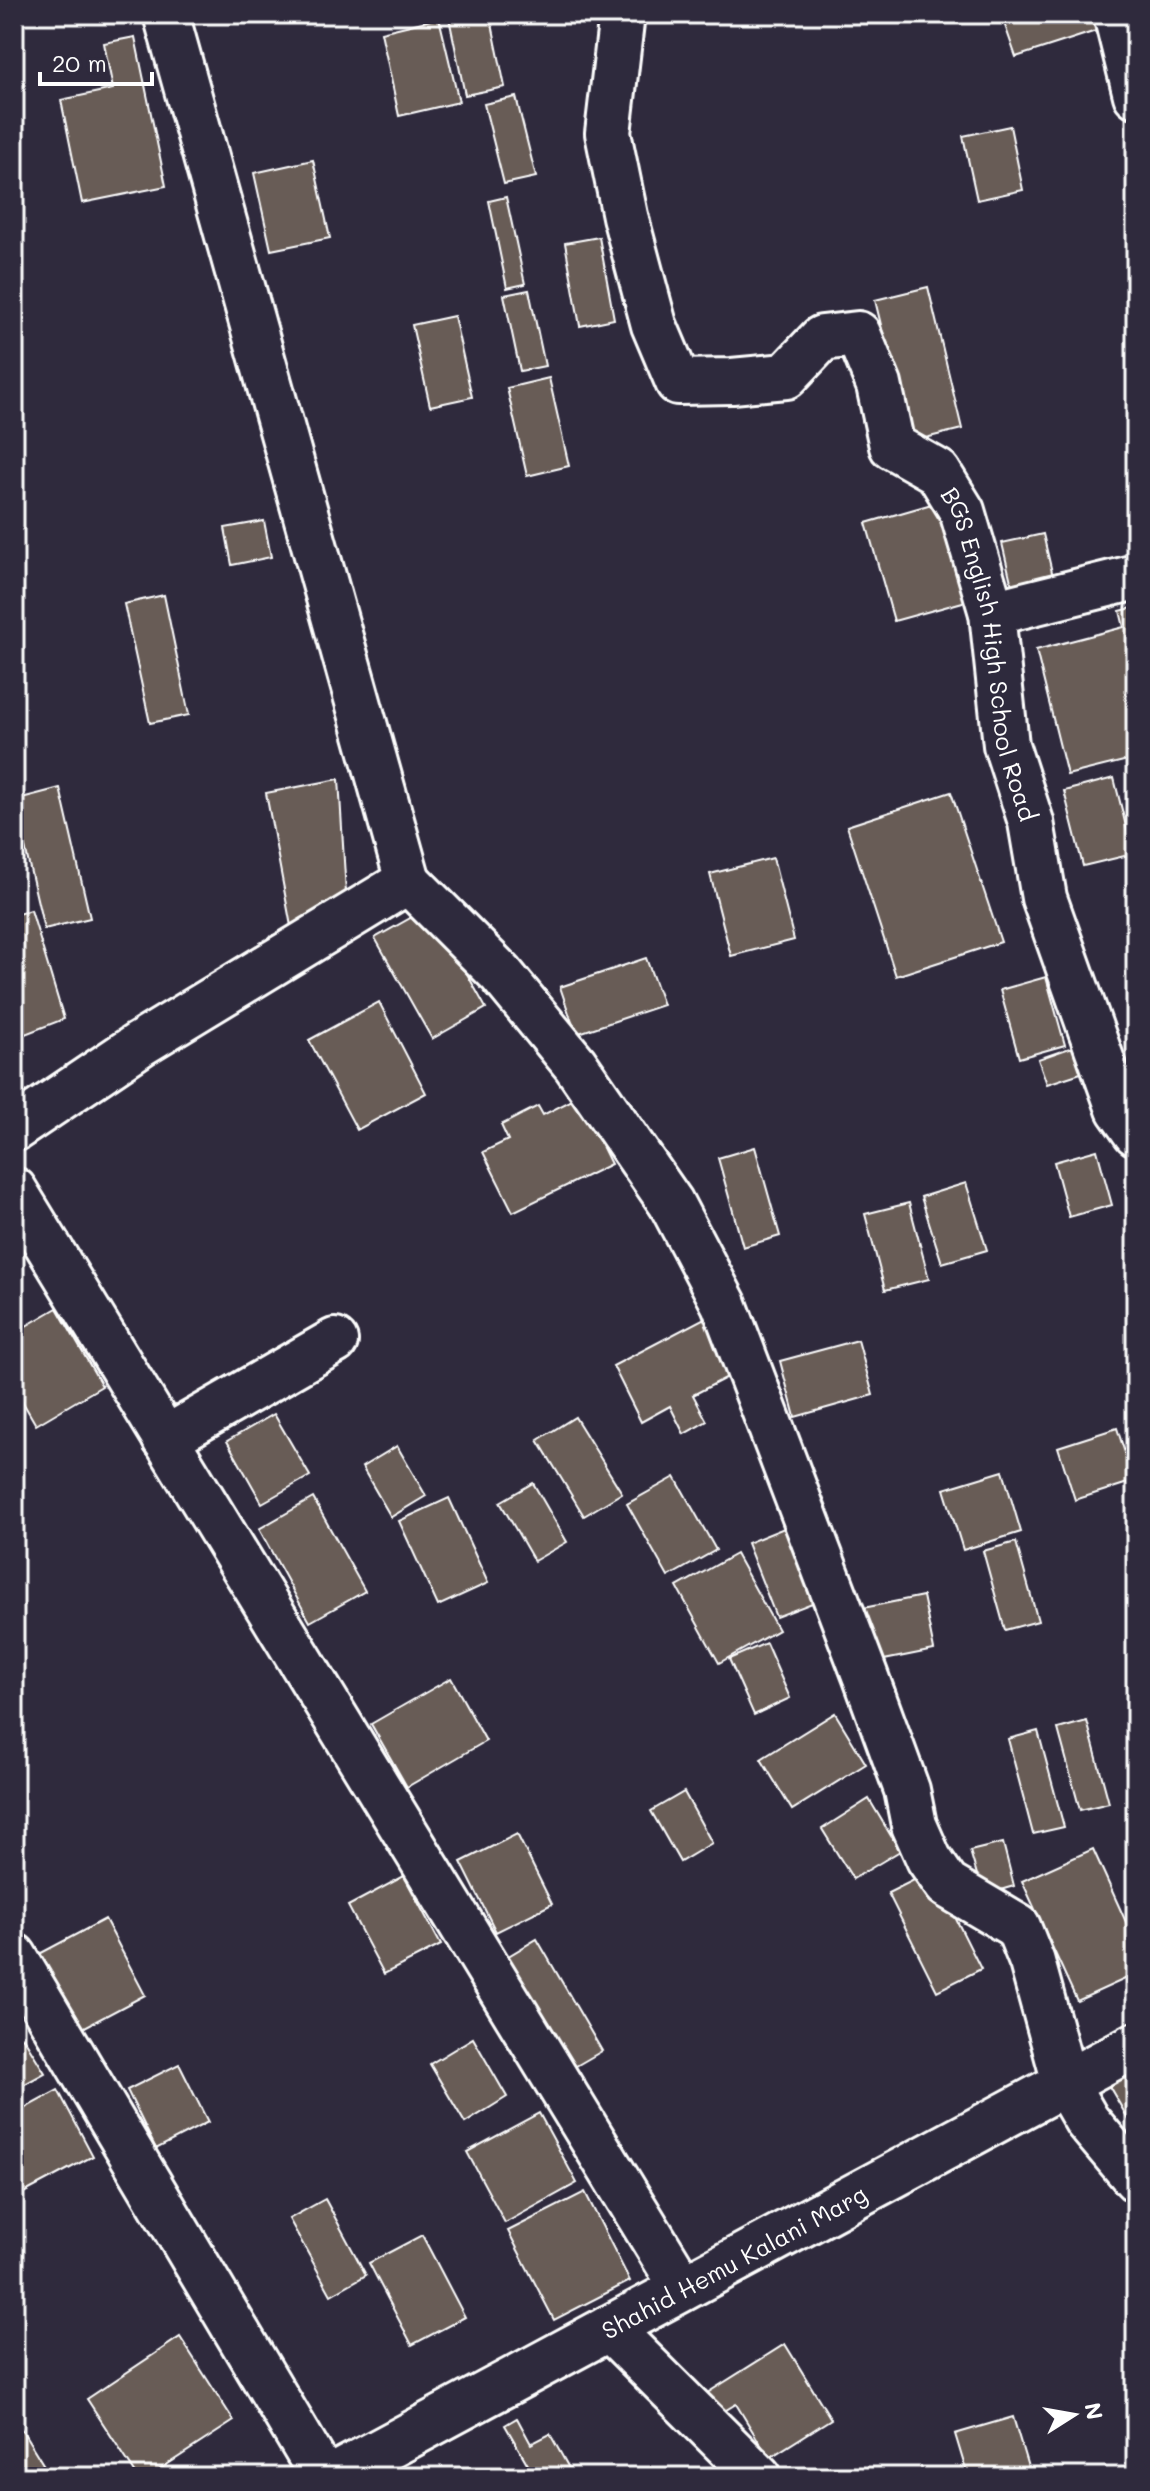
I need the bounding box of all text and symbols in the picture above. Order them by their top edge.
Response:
scale bar [40,36,152,86]
text: 20 m [52,47,107,78]
street label: BGS English High School Road [935,481,1045,825]
street label: Shahid Hemu Kalani Marg [596,2177,872,2345]
north arrow [1034,2375,1114,2455]
text: N [1078,2400,1110,2422]

